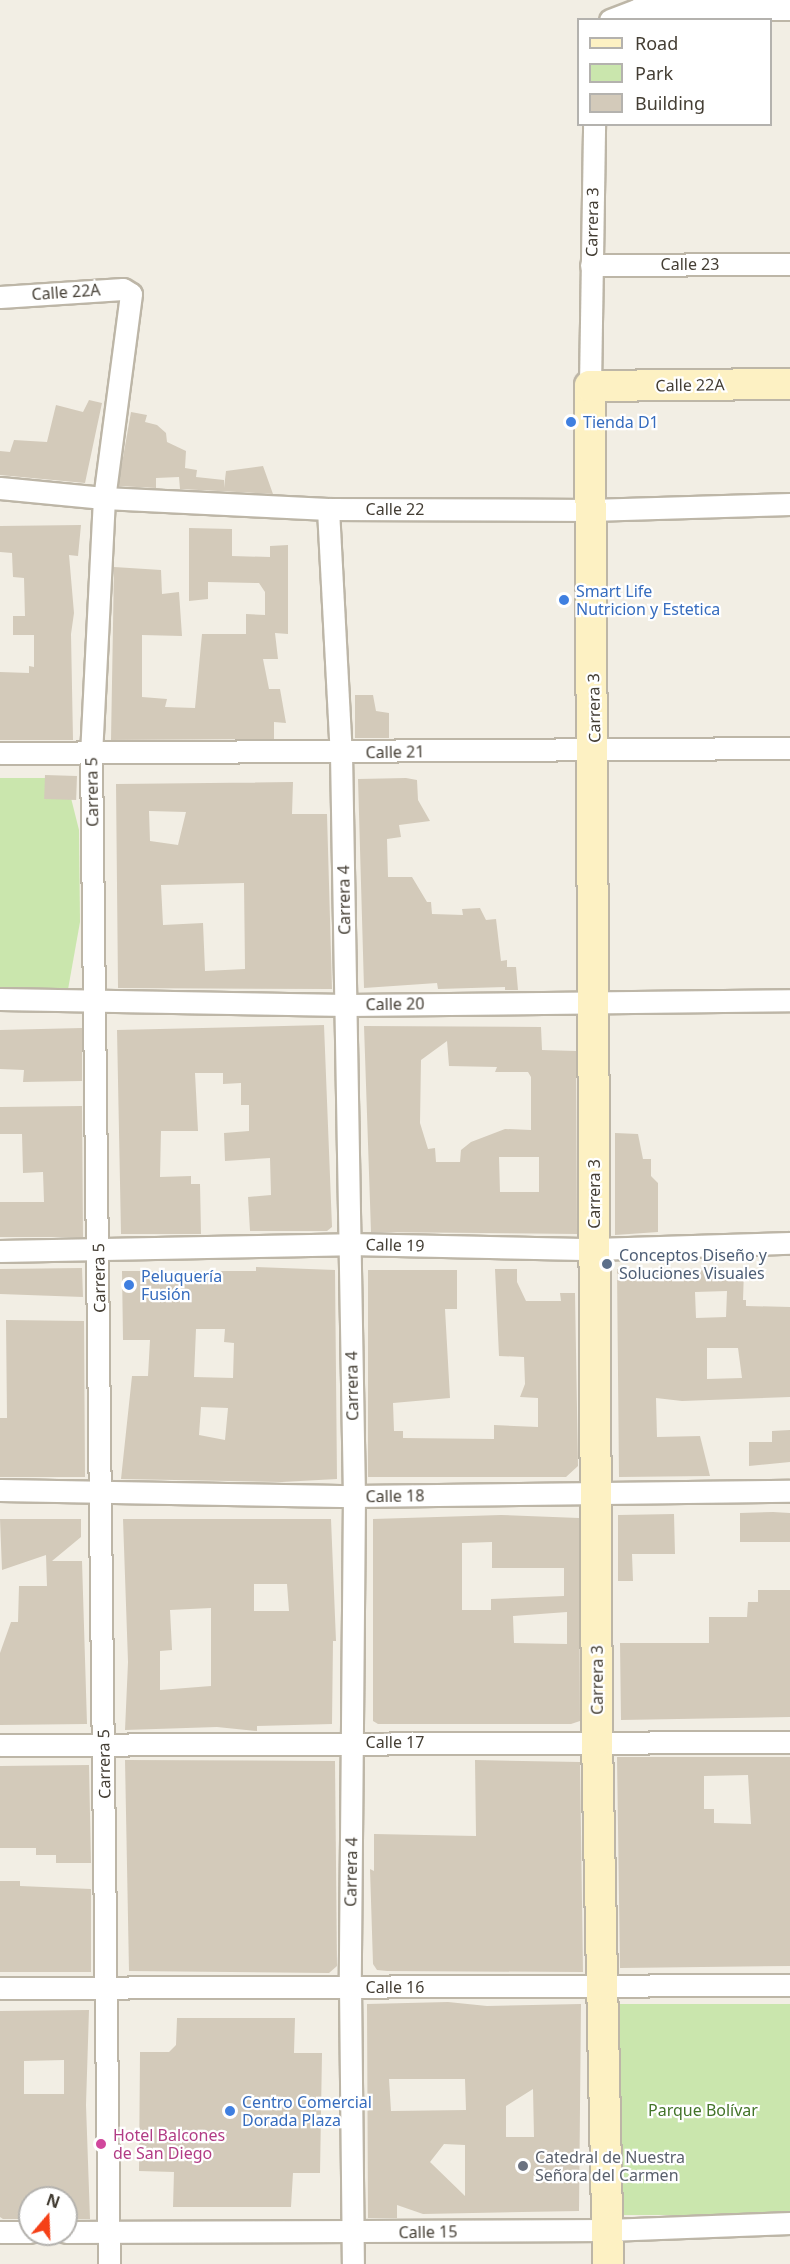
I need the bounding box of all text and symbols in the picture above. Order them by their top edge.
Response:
legend [577,18,772,126]
text: Road [635,31,678,55]
text: Park [635,61,673,85]
text: Building [635,91,705,115]
street label: Carrera 3 [582,187,602,257]
street label: Calle 23 [661,254,719,274]
street label: Calle 22A [31,280,101,304]
street label: Calle 22A [655,375,725,395]
place label: Tienda D1 [583,412,659,432]
marker: Tienda D1 [564,415,578,429]
street label: Calle 22 [366,499,424,519]
place label: Smart Life Nutricion y Estetica [576,581,720,619]
marker: Smart Life Nutricion y Estetica [557,593,571,607]
street label: Carrera 3 [584,673,604,743]
street label: Calle 21 [365,742,425,762]
street label: Carrera 5 [82,757,102,827]
street label: Carrera 4 [334,865,354,935]
street label: Calle 20 [365,994,425,1014]
street label: Carrera 3 [584,1159,604,1229]
street label: Calle 19 [365,1235,425,1255]
street label: Carrera 5 [89,1243,109,1313]
place label: Conceptos Diseño y Soluciones Visuales [619,1245,767,1283]
marker: Conceptos Diseño y Soluciones Visuales [600,1257,614,1271]
place label: Peluquería Fusión [141,1266,222,1304]
marker: Peluquería Fusión [122,1278,136,1292]
street label: Carrera 4 [342,1351,362,1421]
street label: Calle 18 [365,1486,425,1506]
street label: Carrera 3 [587,1645,607,1715]
street label: Carrera 5 [94,1729,114,1799]
street label: Calle 17 [366,1732,424,1752]
street label: Carrera 4 [341,1837,361,1907]
street label: Calle 16 [366,1977,424,1997]
place label: Centro Comercial Dorada Plaza [242,2092,372,2130]
park label: Parque Bolívar [648,2100,758,2120]
marker: Centro Comercial Dorada Plaza [223,2104,237,2118]
place label: Hotel Balcones de San Diego [113,2125,225,2163]
marker: Hotel Balcones de San Diego [94,2137,108,2151]
place label: Catedral de Nuestra Señora del Carmen [535,2147,685,2185]
marker: Catedral de Nuestra Señora del Carmen [516,2159,530,2173]
north arrow [18,2186,78,2246]
text: N [43,2188,63,2213]
street label: Calle 15 [398,2222,458,2242]

